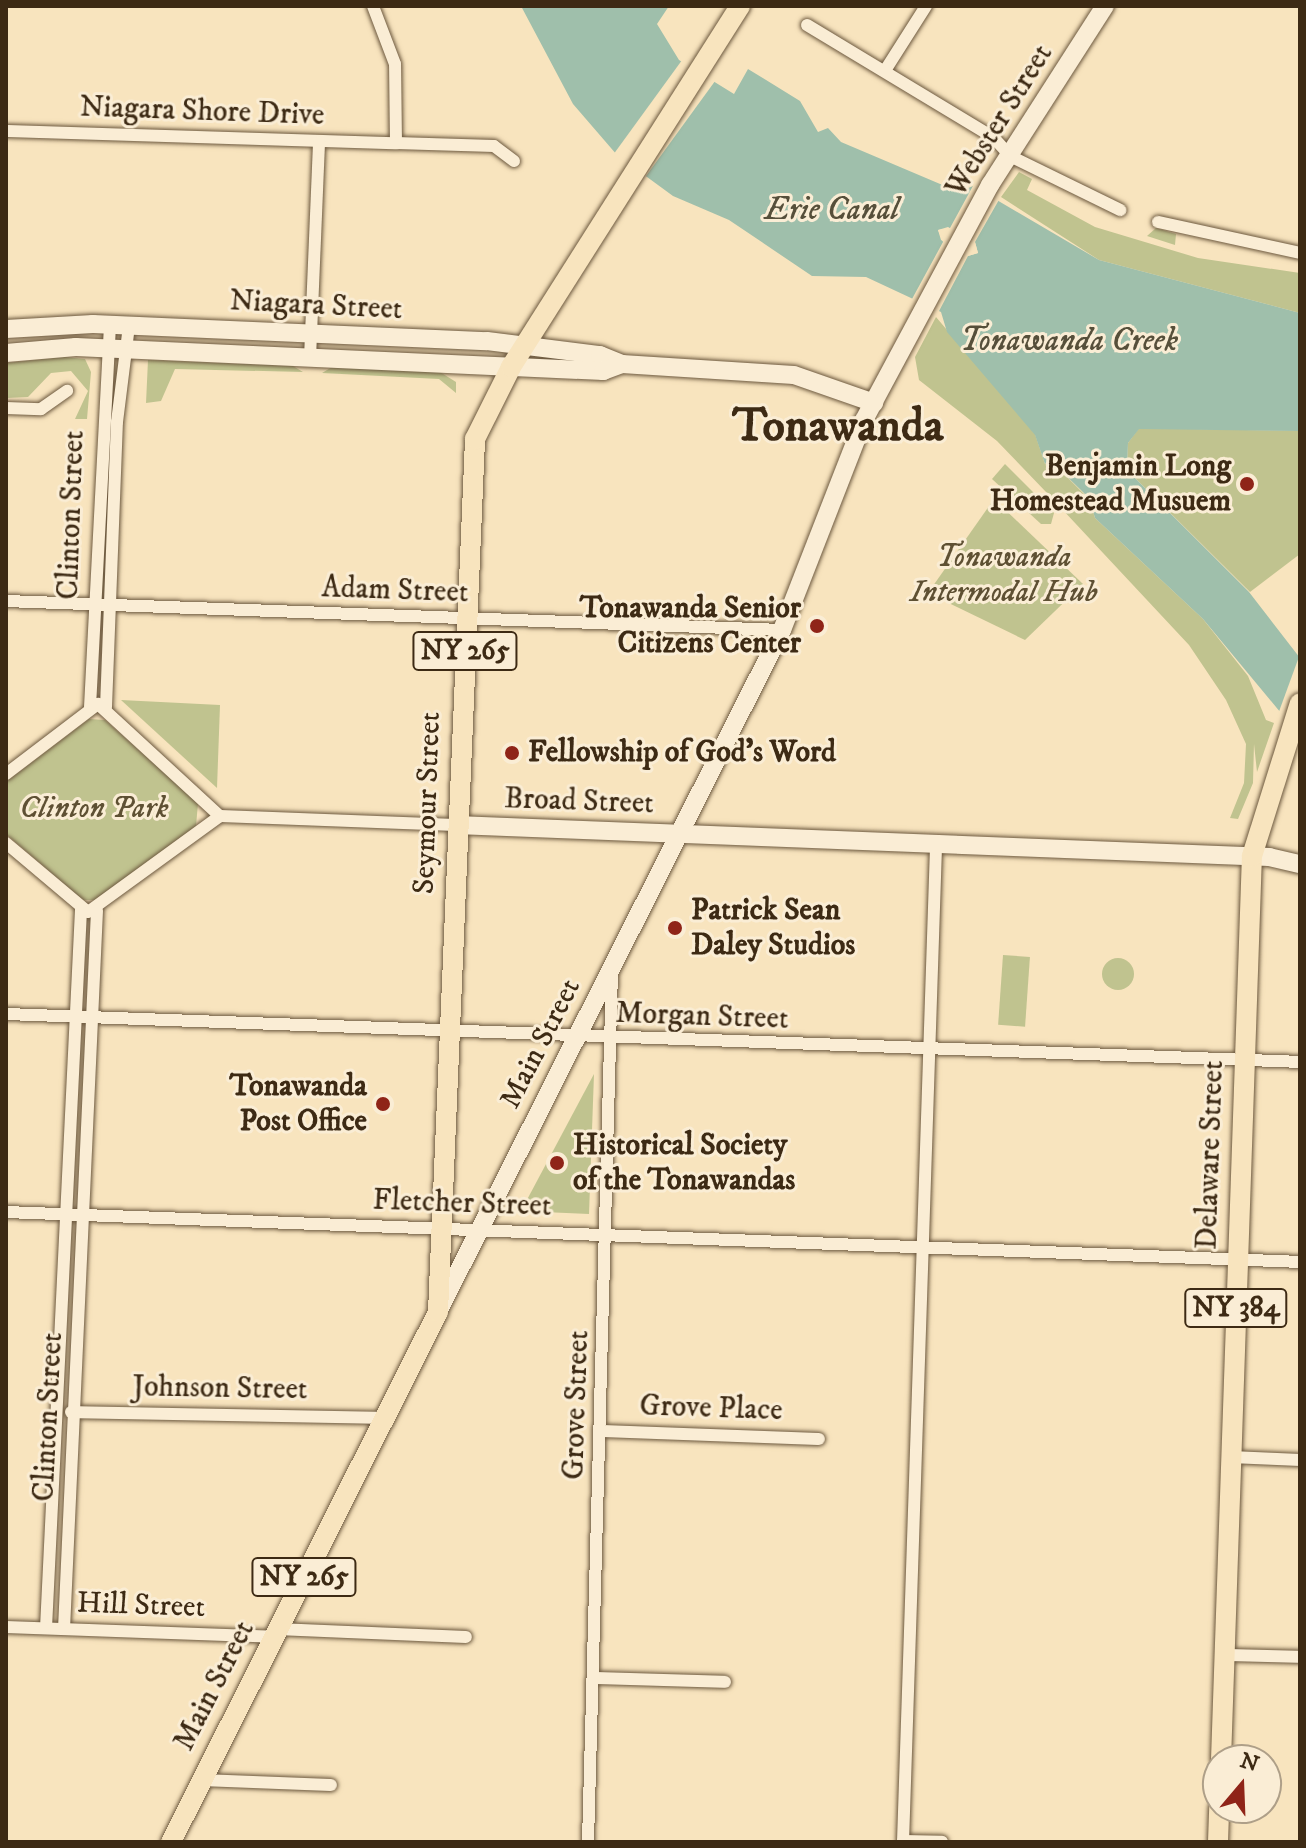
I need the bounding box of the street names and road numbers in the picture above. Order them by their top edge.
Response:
street label: Webster Street [939,38,1061,204]
street label: Niagara Shore Drive [79,90,325,134]
street label: Niagara Street [229,283,403,329]
street label: Clinton Street [51,430,93,600]
street label: Adam Street [321,570,469,612]
road number: NY 265 [411,627,519,675]
street label: Seymour Street [407,711,449,895]
street label: Broad Street [504,781,654,823]
street label: Main Street [493,973,589,1115]
street label: Morgan Street [615,996,789,1038]
street label: Delaware Street [1190,1060,1232,1250]
street label: Fletcher Street [372,1183,552,1225]
road number: NY 384 [1184,1284,1288,1332]
street label: Grove Street [556,1330,598,1480]
street label: Clinton Street [27,1331,71,1503]
street label: Johnson Street [132,1369,308,1409]
street label: Grove Place [639,1389,783,1429]
road number: NY 265 [250,1553,358,1601]
street label: Hill Street [76,1586,206,1626]
street label: Main Street [167,1615,263,1757]

